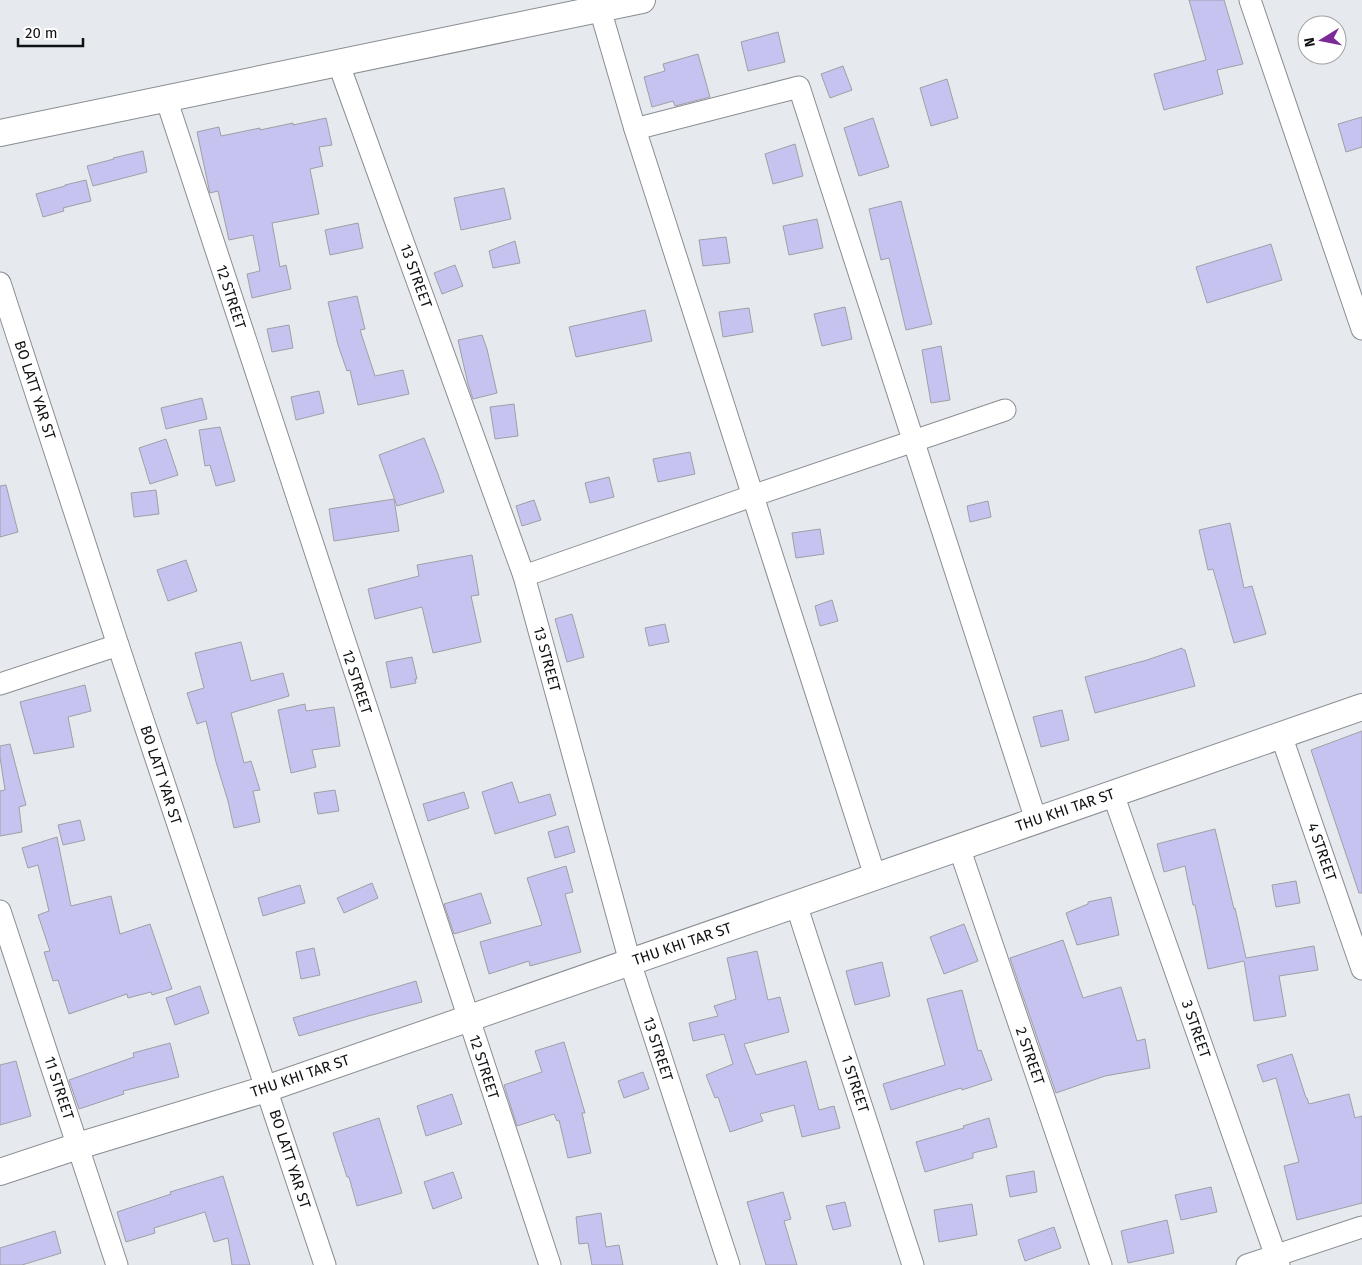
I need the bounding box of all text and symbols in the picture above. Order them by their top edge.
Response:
scale bar [18,15,82,47]
north arrow [1297,15,1347,65]
text: 20 m [25,24,58,42]
text: N [1301,36,1319,48]
street label: 13 STREET [396,242,436,311]
street label: 12 STREET [212,263,250,332]
street label: BO LATT YAR ST [11,338,60,442]
street label: 13 STREET [530,625,564,694]
street label: 12 STREET [338,648,376,717]
street label: BO LATT YAR ST [137,723,186,827]
street label: THU KHI TAR ST [1013,785,1117,835]
street label: 4 STREET [1304,820,1340,884]
street label: THU KHI TAR ST [630,919,734,969]
street label: 3 STREET [1178,998,1214,1060]
street label: 13 STREET [639,1015,677,1084]
street label: 2 STREET [1012,1025,1048,1087]
street label: 12 STREET [465,1033,503,1102]
street label: THU KHI TAR ST [248,1051,352,1101]
street label: 1 STREET [837,1053,873,1115]
street label: 11 STREET [40,1054,78,1122]
street label: BO LATT YAR ST [266,1107,315,1211]

